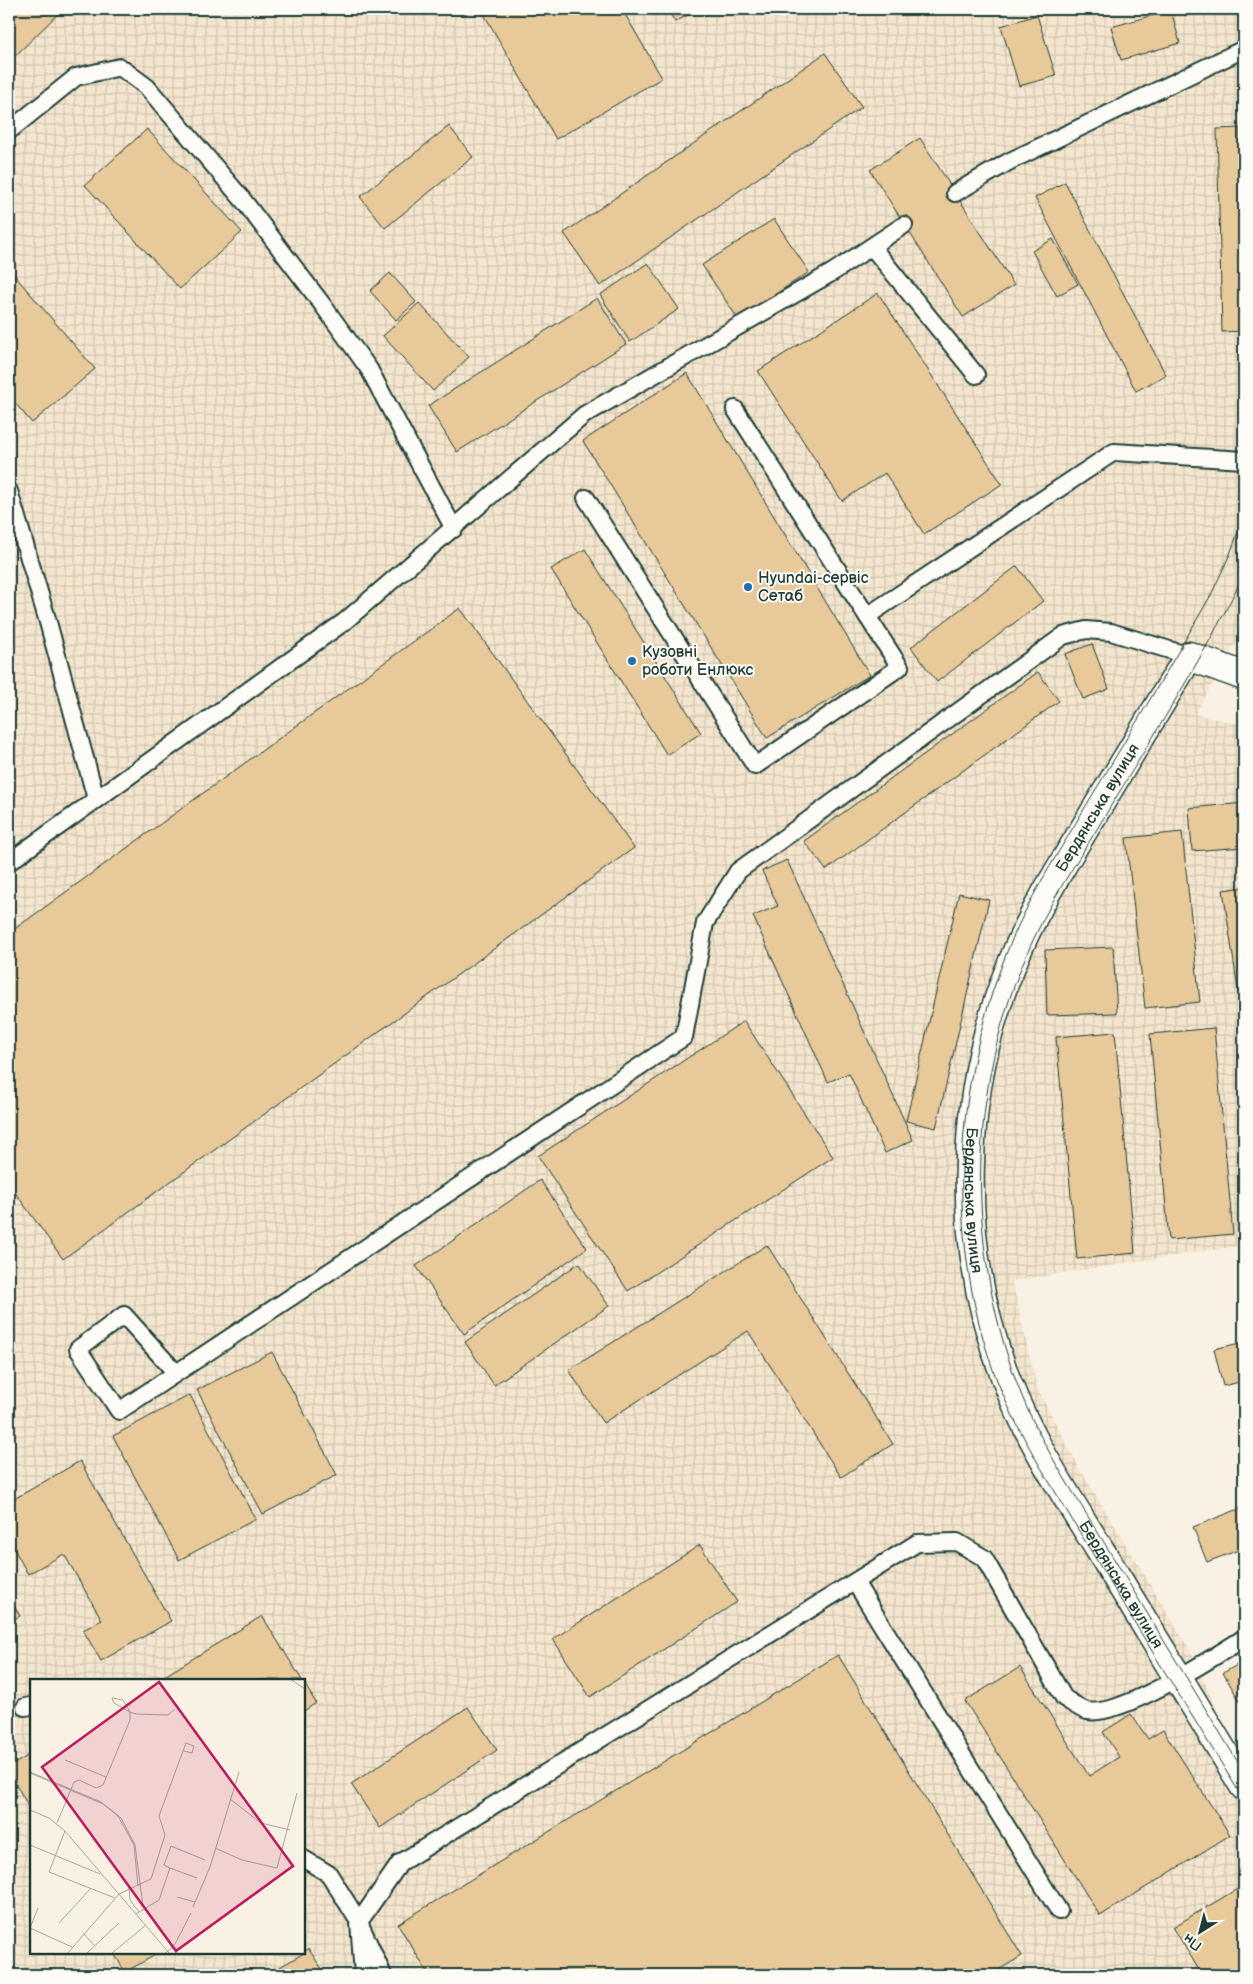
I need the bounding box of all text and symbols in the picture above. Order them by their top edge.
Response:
place label: Hyundai-сервіс Сетаб [758,569,869,606]
marker: Hyundai-сервіс Сетаб [742,581,754,593]
place label: Кузовні роботи Енлюкс [642,643,754,680]
marker: Кузовні роботи Енлюкс [626,655,638,667]
street label: Бердянська вулиця [1052,740,1144,876]
street label: Бердянська вулиця [960,1127,987,1275]
street label: Бердянська вулиця [1075,1517,1167,1652]
inset map [30,1679,305,1954]
north arrow [1176,1906,1226,1956]
text: Пн [1180,1930,1205,1954]

